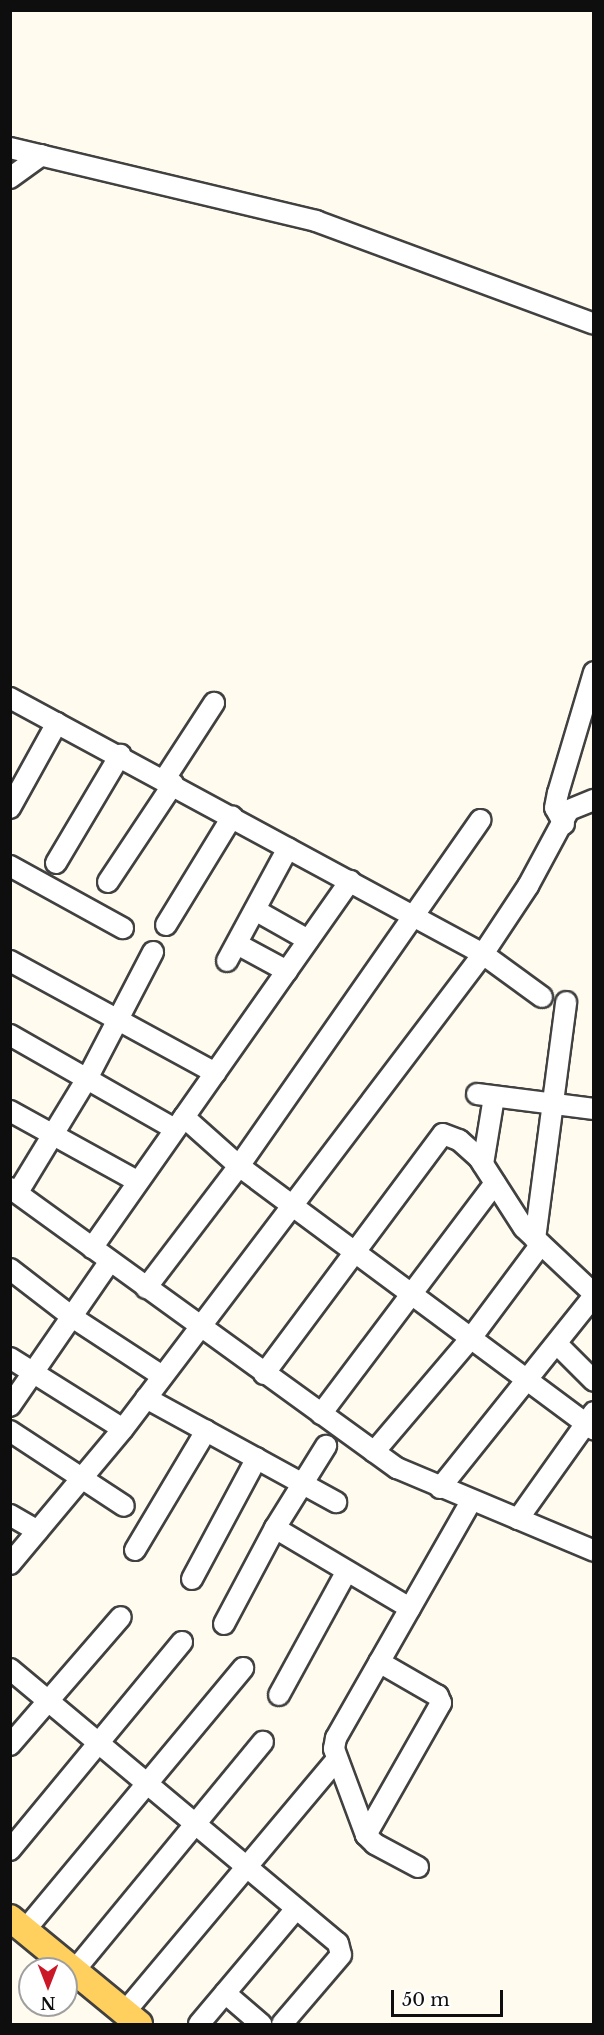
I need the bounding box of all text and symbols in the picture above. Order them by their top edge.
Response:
north arrow [18,1957,78,2017]
scale bar [394,1978,506,2016]
text: 50 m [402,1989,450,2011]
text: N [40,1993,56,2013]

